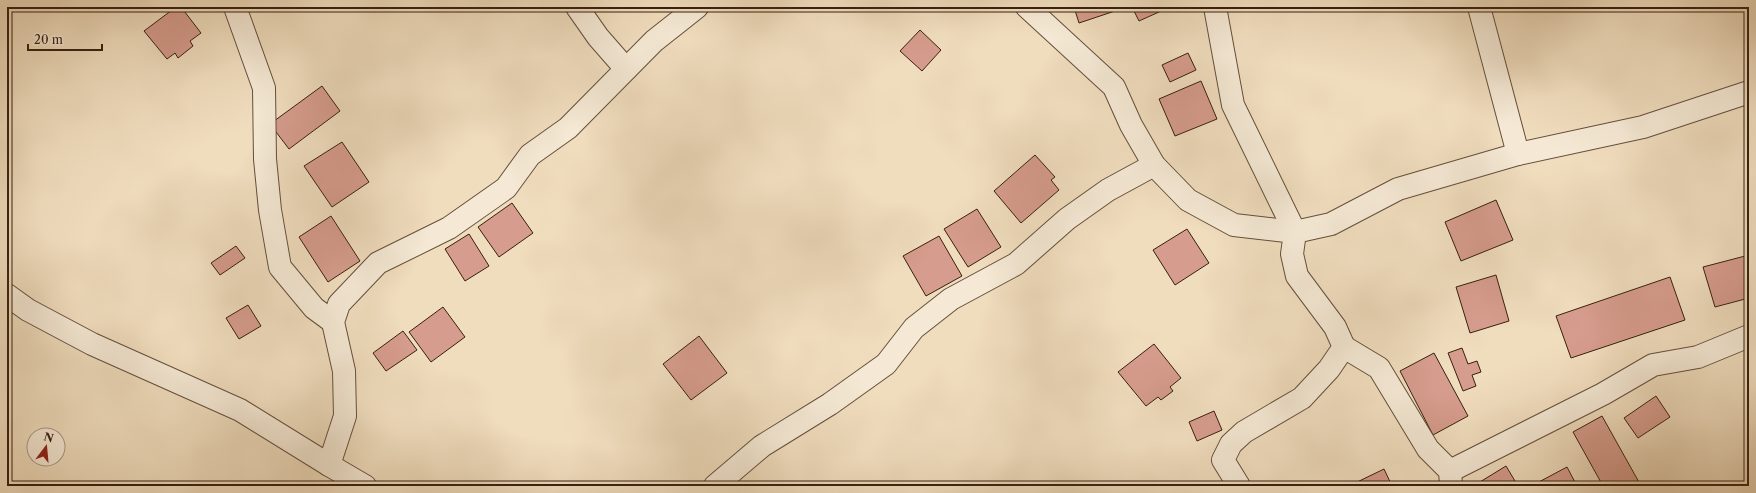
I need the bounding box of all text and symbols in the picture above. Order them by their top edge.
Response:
scale bar [28,26,102,52]
text: 20 m [34,32,63,47]
north arrow [26,427,66,467]
text: N [42,429,56,446]

